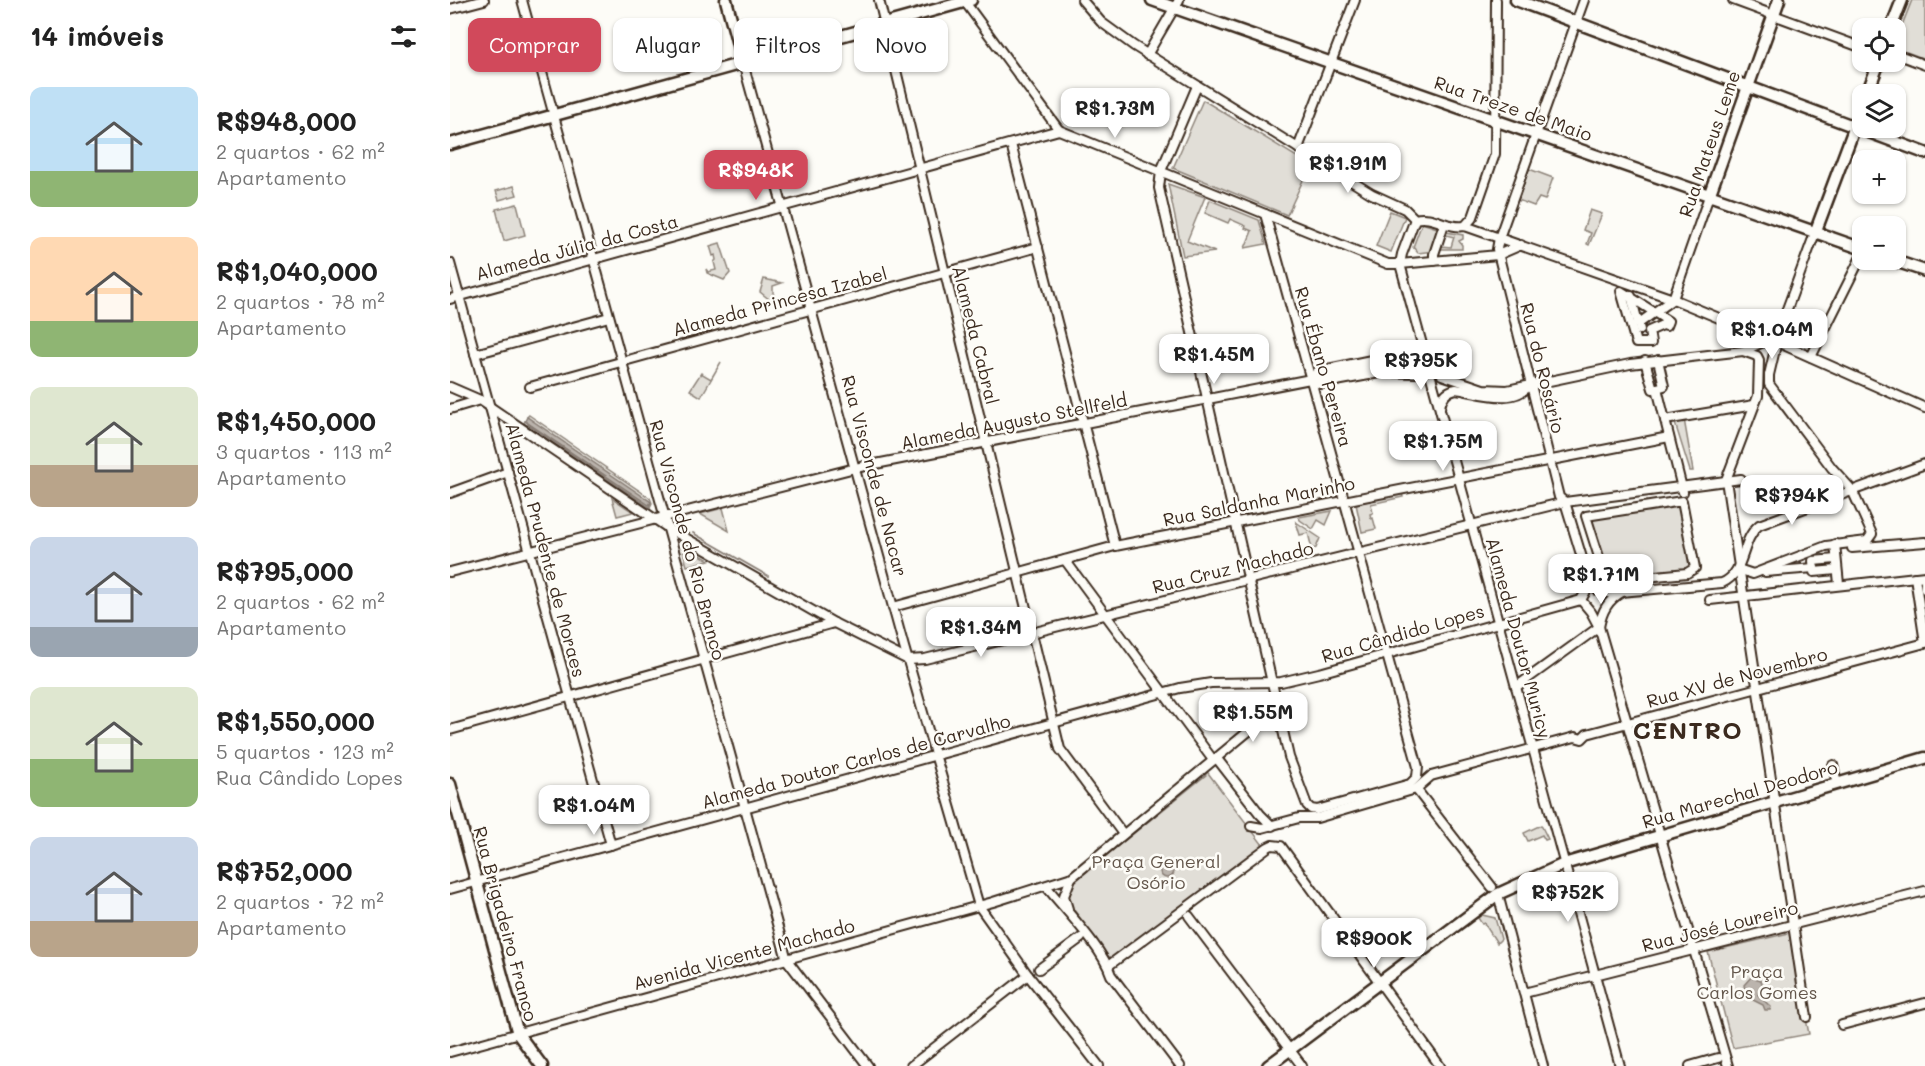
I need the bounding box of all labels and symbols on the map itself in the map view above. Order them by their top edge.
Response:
street label: Rua Mateus Leme [1673,67,1745,220]
street label: Rua Treze de Maio [1431,70,1596,146]
pin: R$1.73M [1060,88,1170,139]
pin: R$1.91M [1293,143,1403,194]
pin: R$948K [707,150,805,201]
street label: Alameda Júlia da Costa [473,208,681,286]
street label: Alameda Princesa Izabel [670,261,890,341]
street label: Alameda Cabral [947,263,1005,407]
street label: Rua Ébano Pereira [1290,284,1358,450]
street label: Rua do Rosário [1515,300,1571,436]
pin: R$1.04M [1717,309,1827,360]
pin: R$1.45M [1159,334,1269,385]
pin: R$795K [1372,340,1470,391]
street label: Rua Visconde de Nacar [837,372,913,579]
street label: Alameda Augusto Stellfeld [899,387,1129,455]
street label: Rua Visconde do Rio Branco [644,417,732,663]
street label: Alameda Prudente de Moraes [500,420,592,680]
pin: R$1.75M [1388,421,1498,472]
street label: Rua Saldanha Marinho [1161,471,1357,531]
pin: R$794K [1743,475,1841,526]
street label: Rua Cruz Machado [1150,535,1316,599]
street label: Alameda Doutor Muricy [1481,535,1557,741]
pin: R$1.71M [1546,554,1656,605]
street label: Rua Cândido Lopes [1319,598,1487,668]
pin: R$1.34M [926,607,1036,658]
street label: Rua XV de Novembro [1644,641,1830,713]
pin: R$1.55M [1198,692,1308,743]
street label: Alameda Doutor Carlos de Carvalho [699,708,1013,814]
district label: CENTRO [1633,714,1743,745]
street label: Rua Marechal Deodoro [1639,755,1841,833]
pin: R$1.04M [539,785,649,836]
street label: Rua Brigadeiro Franco [468,824,544,1024]
park label: Praça General Osório [1091,849,1221,894]
pin: R$752K [1519,872,1617,923]
street label: Rua José Loureiro [1639,895,1801,957]
street label: Avenida Vicente Machado [630,913,857,995]
pin: R$900K [1325,918,1423,969]
park label: Praça Carlos Gomes [1696,959,1818,1004]

